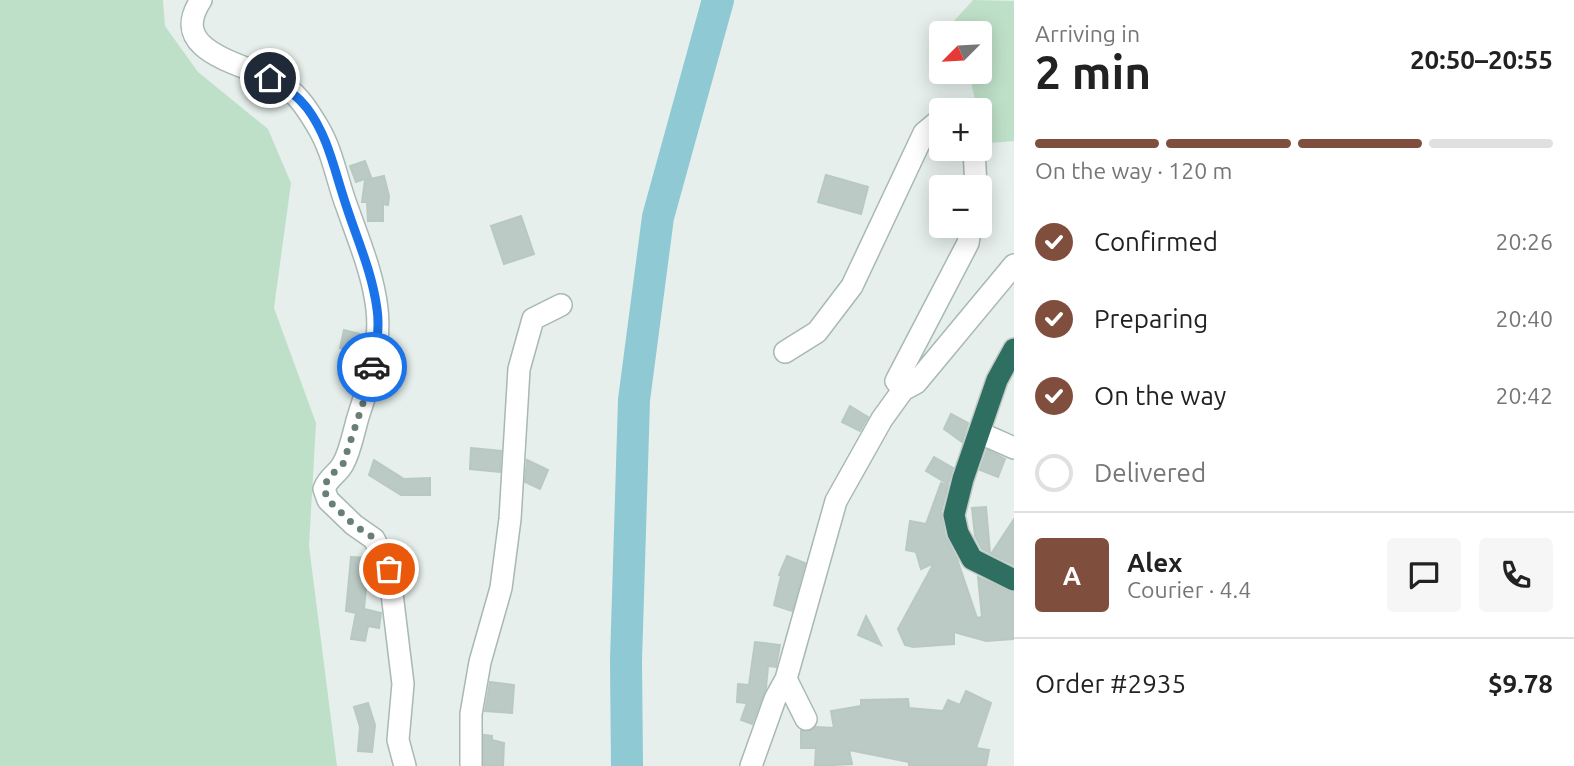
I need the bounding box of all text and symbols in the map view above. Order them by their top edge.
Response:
north arrow [929,21,992,84]
map controls [929,21,992,238]
text: Arriving in [1035,21,1140,46]
text: 20:50–20:55 [1410,45,1553,74]
text: 2 min [1035,46,1151,98]
pin [240,48,300,108]
icon: home [251,59,289,97]
button: + [929,98,992,161]
text: On the way · 120 m [1035,158,1232,183]
button: − [929,175,992,238]
icon: check [1035,223,1073,261]
text: Confirmed [1094,227,1218,256]
text: 20:26 [1495,229,1553,254]
icon: check [1035,300,1073,338]
text: Preparing [1094,304,1208,333]
text: 20:40 [1495,306,1553,331]
courier [337,332,407,402]
icon: car [353,348,391,386]
icon: check [1035,377,1073,415]
text: On the way [1094,381,1226,410]
text: 20:42 [1495,383,1553,408]
text: Delivered [1094,458,1206,487]
button: chat [1387,538,1461,612]
button: phone [1479,538,1553,612]
pin [359,539,419,599]
text: Alex [1127,548,1182,577]
icon: bag [370,550,408,588]
text: A [1063,561,1081,590]
text: Courier · 4.4 [1127,577,1251,602]
text: Order #2935 [1035,669,1186,698]
text: $9.78 [1488,669,1553,698]

